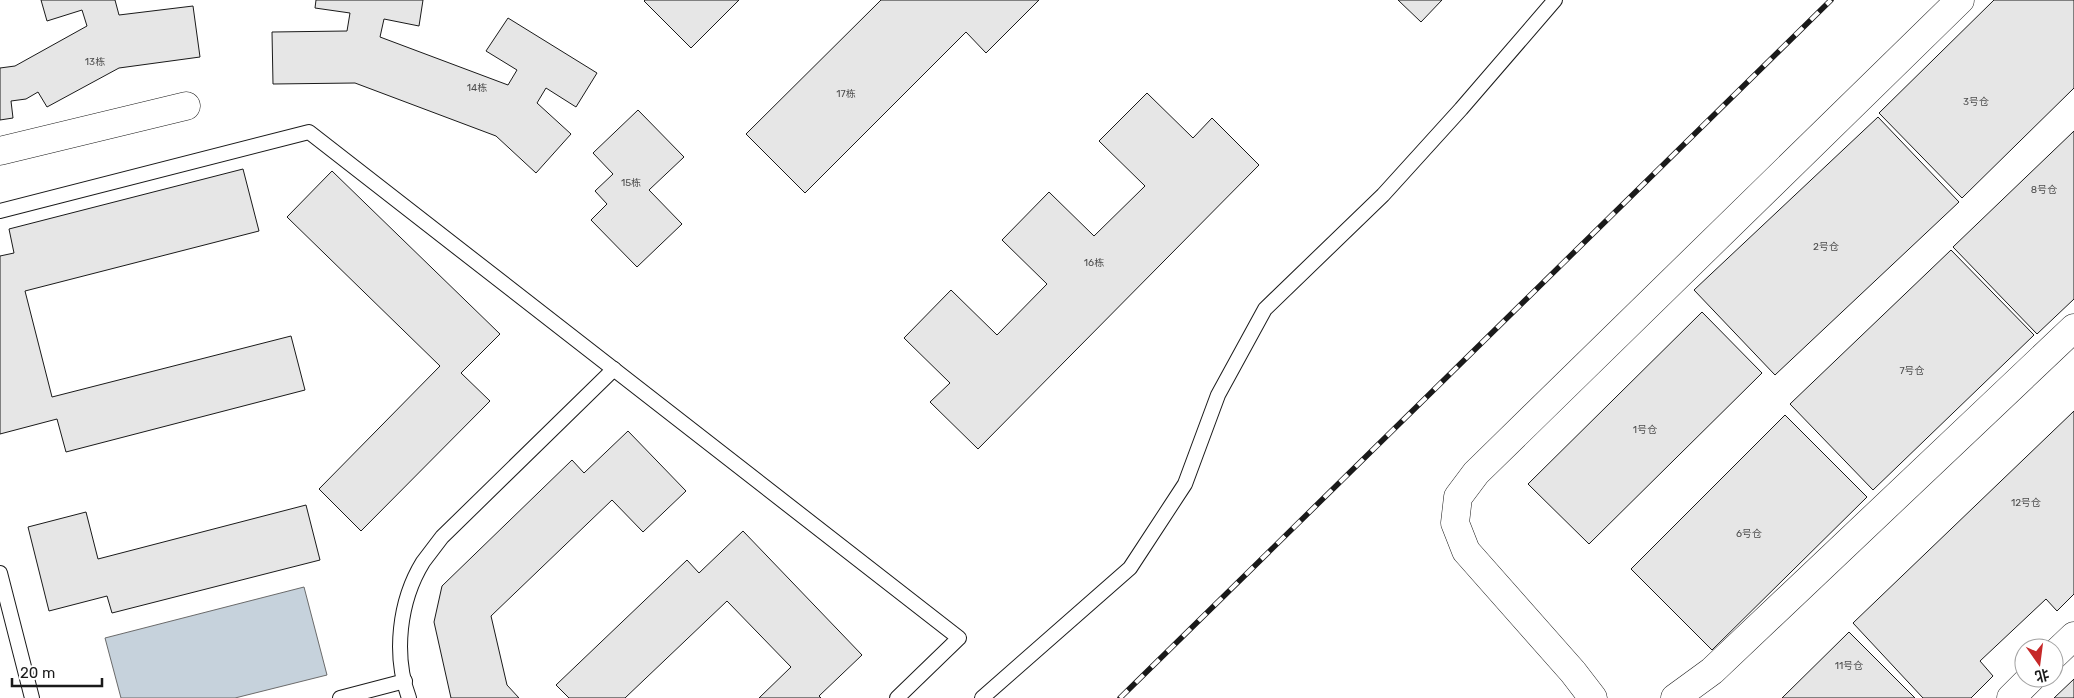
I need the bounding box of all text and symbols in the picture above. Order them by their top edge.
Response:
house number: 13栋 [85,56,105,68]
house number: 14栋 [467,82,487,94]
house number: 17栋 [836,88,856,100]
house number: 3号仓 [1963,96,1989,108]
house number: 15栋 [621,177,641,189]
house number: 8号仓 [2031,184,2057,196]
house number: 2号仓 [1813,241,1839,253]
house number: 16栋 [1084,257,1104,269]
house number: 7号仓 [1899,365,1925,377]
house number: 1号仓 [1633,424,1657,436]
house number: 12号仓 [2011,497,2041,509]
house number: 6号仓 [1736,528,1762,540]
north arrow [2014,638,2064,688]
scale bar [12,656,102,688]
house number: 11号仓 [1835,660,1863,672]
text: 20 m [20,664,55,682]
text: 北 [2033,665,2051,685]

